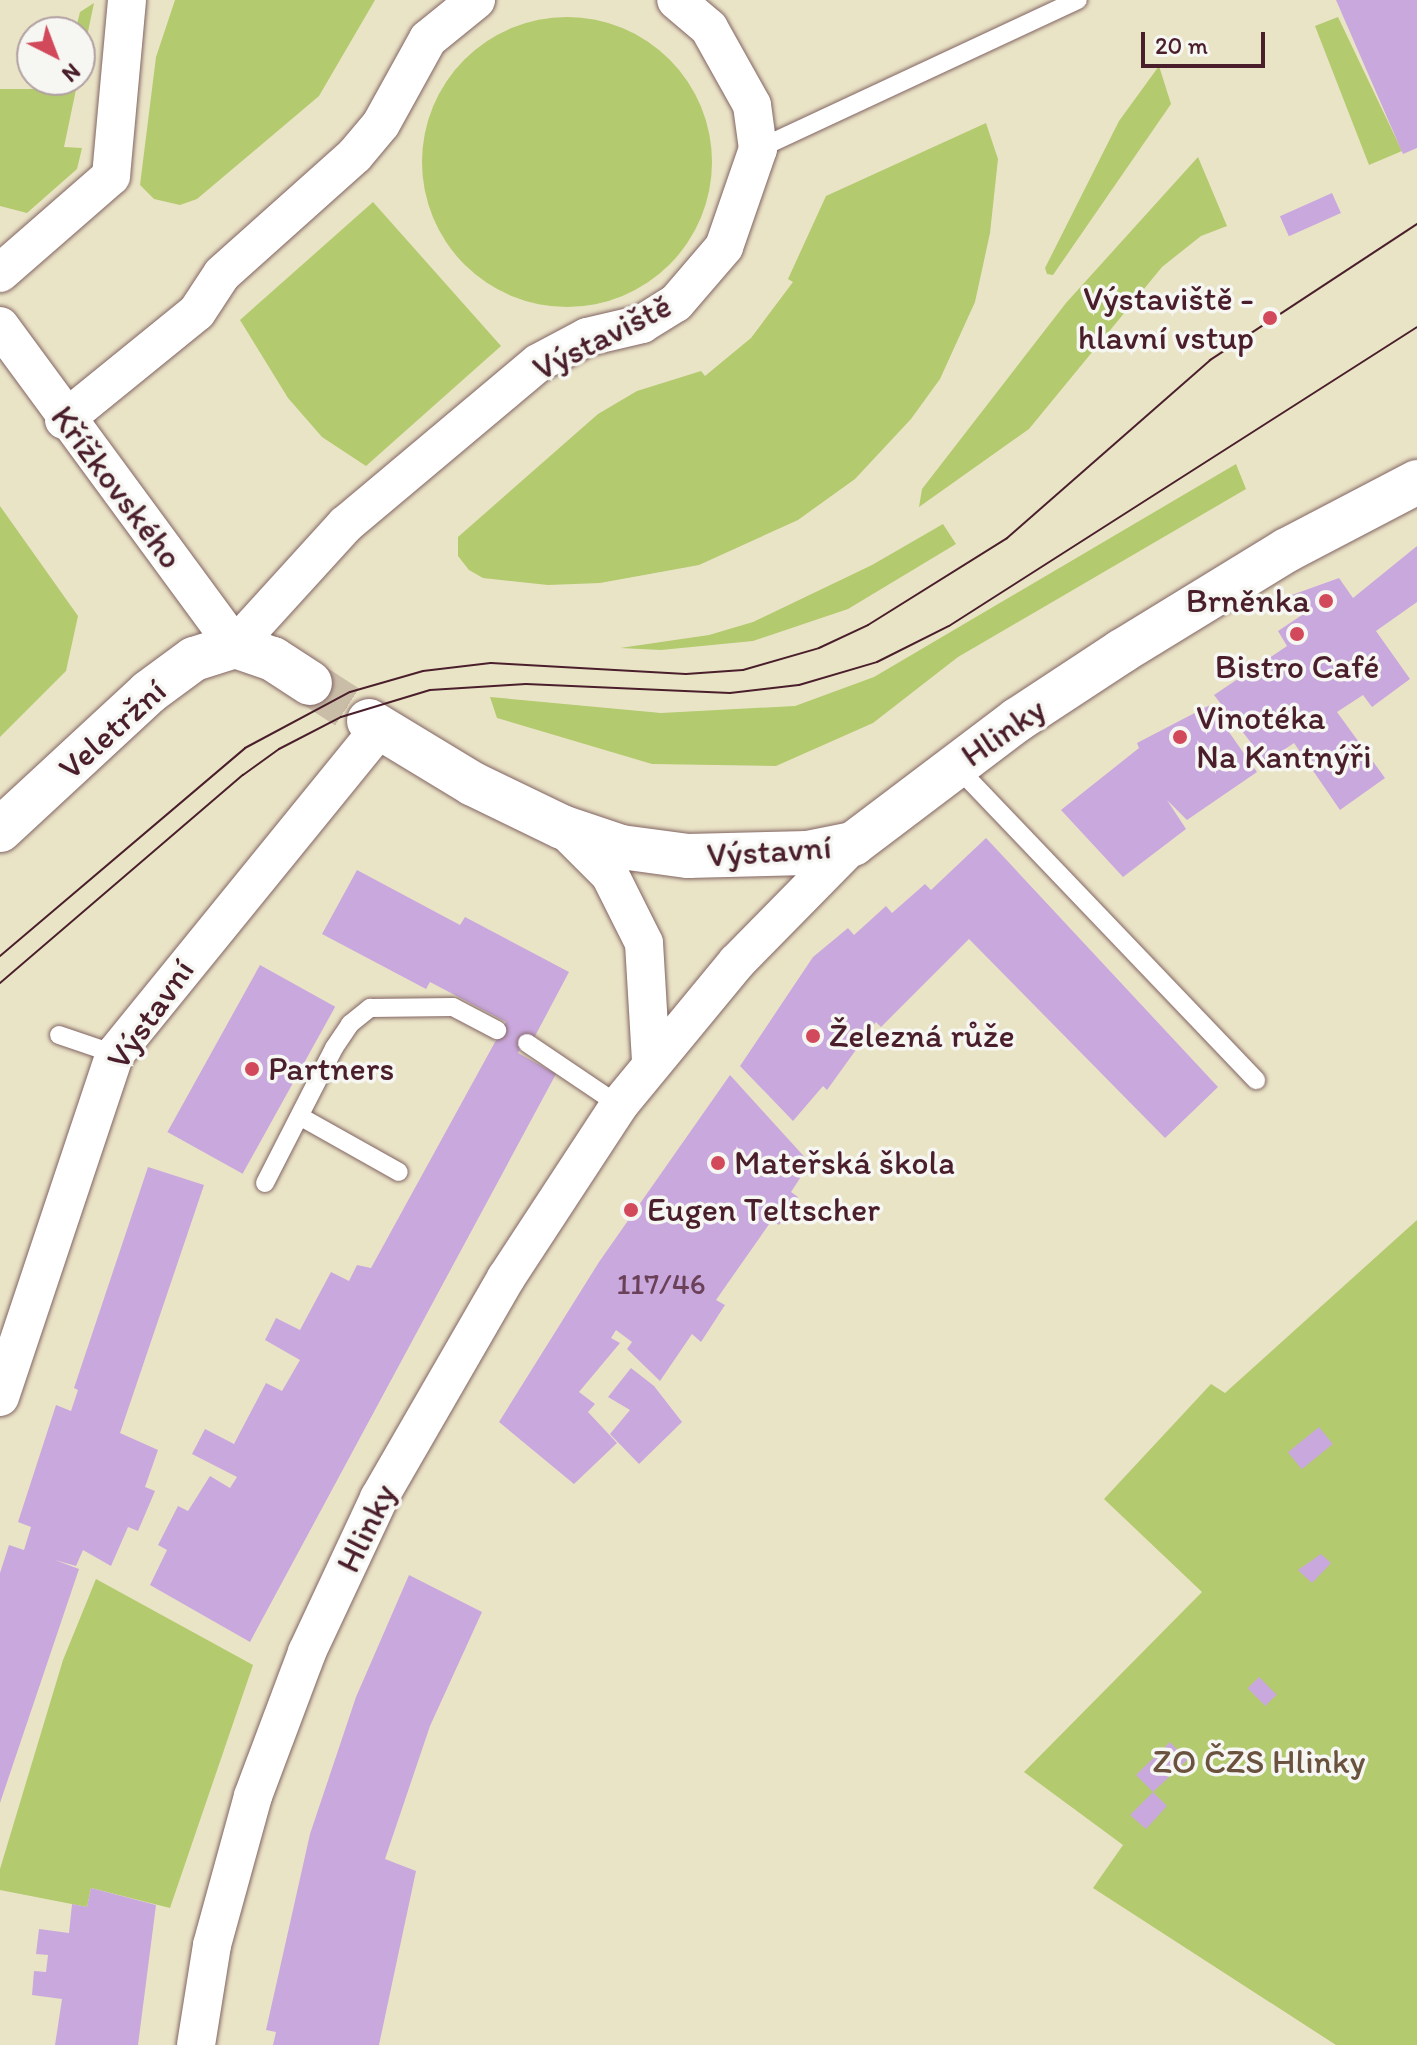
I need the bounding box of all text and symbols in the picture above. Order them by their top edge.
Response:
north arrow [16,16,96,96]
scale bar [1145,16,1269,66]
text: 20 m [1155,31,1208,60]
text: N [57,58,86,88]
place label: Výstaviště - hlavní vstup [1077,278,1254,358]
street label: Výstaviště [526,285,678,389]
marker: Výstaviště - hlavní vstup [1261,309,1279,327]
street label: Křížkovského [42,397,192,577]
place label: Brněnka [1186,581,1310,621]
marker: Brněnka [1317,592,1335,610]
marker: Bistro Café [1288,625,1306,643]
place label: Bistro Café [1215,647,1379,687]
street label: Veletržní [50,670,174,788]
street label: Hlinky [953,688,1053,776]
place label: Vinotéka Na Kantnýři [1196,697,1373,776]
marker: Vinotéka Na Kantnýři [1171,728,1189,746]
street label: Výstavní [705,826,833,876]
street label: Výstavní [97,951,203,1077]
place label: Železná růže [829,1016,1015,1056]
marker: Železná růže [804,1027,822,1045]
place label: Partners [268,1049,394,1089]
marker: Partners [243,1060,261,1078]
place label: Mateřská škola [734,1143,955,1183]
marker: Mateřská škola [709,1154,727,1172]
place label: Eugen Teltscher [647,1190,876,1230]
marker: Eugen Teltscher [622,1201,640,1219]
house number: 117/46 [616,1266,706,1302]
street label: Hlinky [327,1477,405,1579]
park label: ZO ČZS Hlinky [1153,1742,1365,1782]

